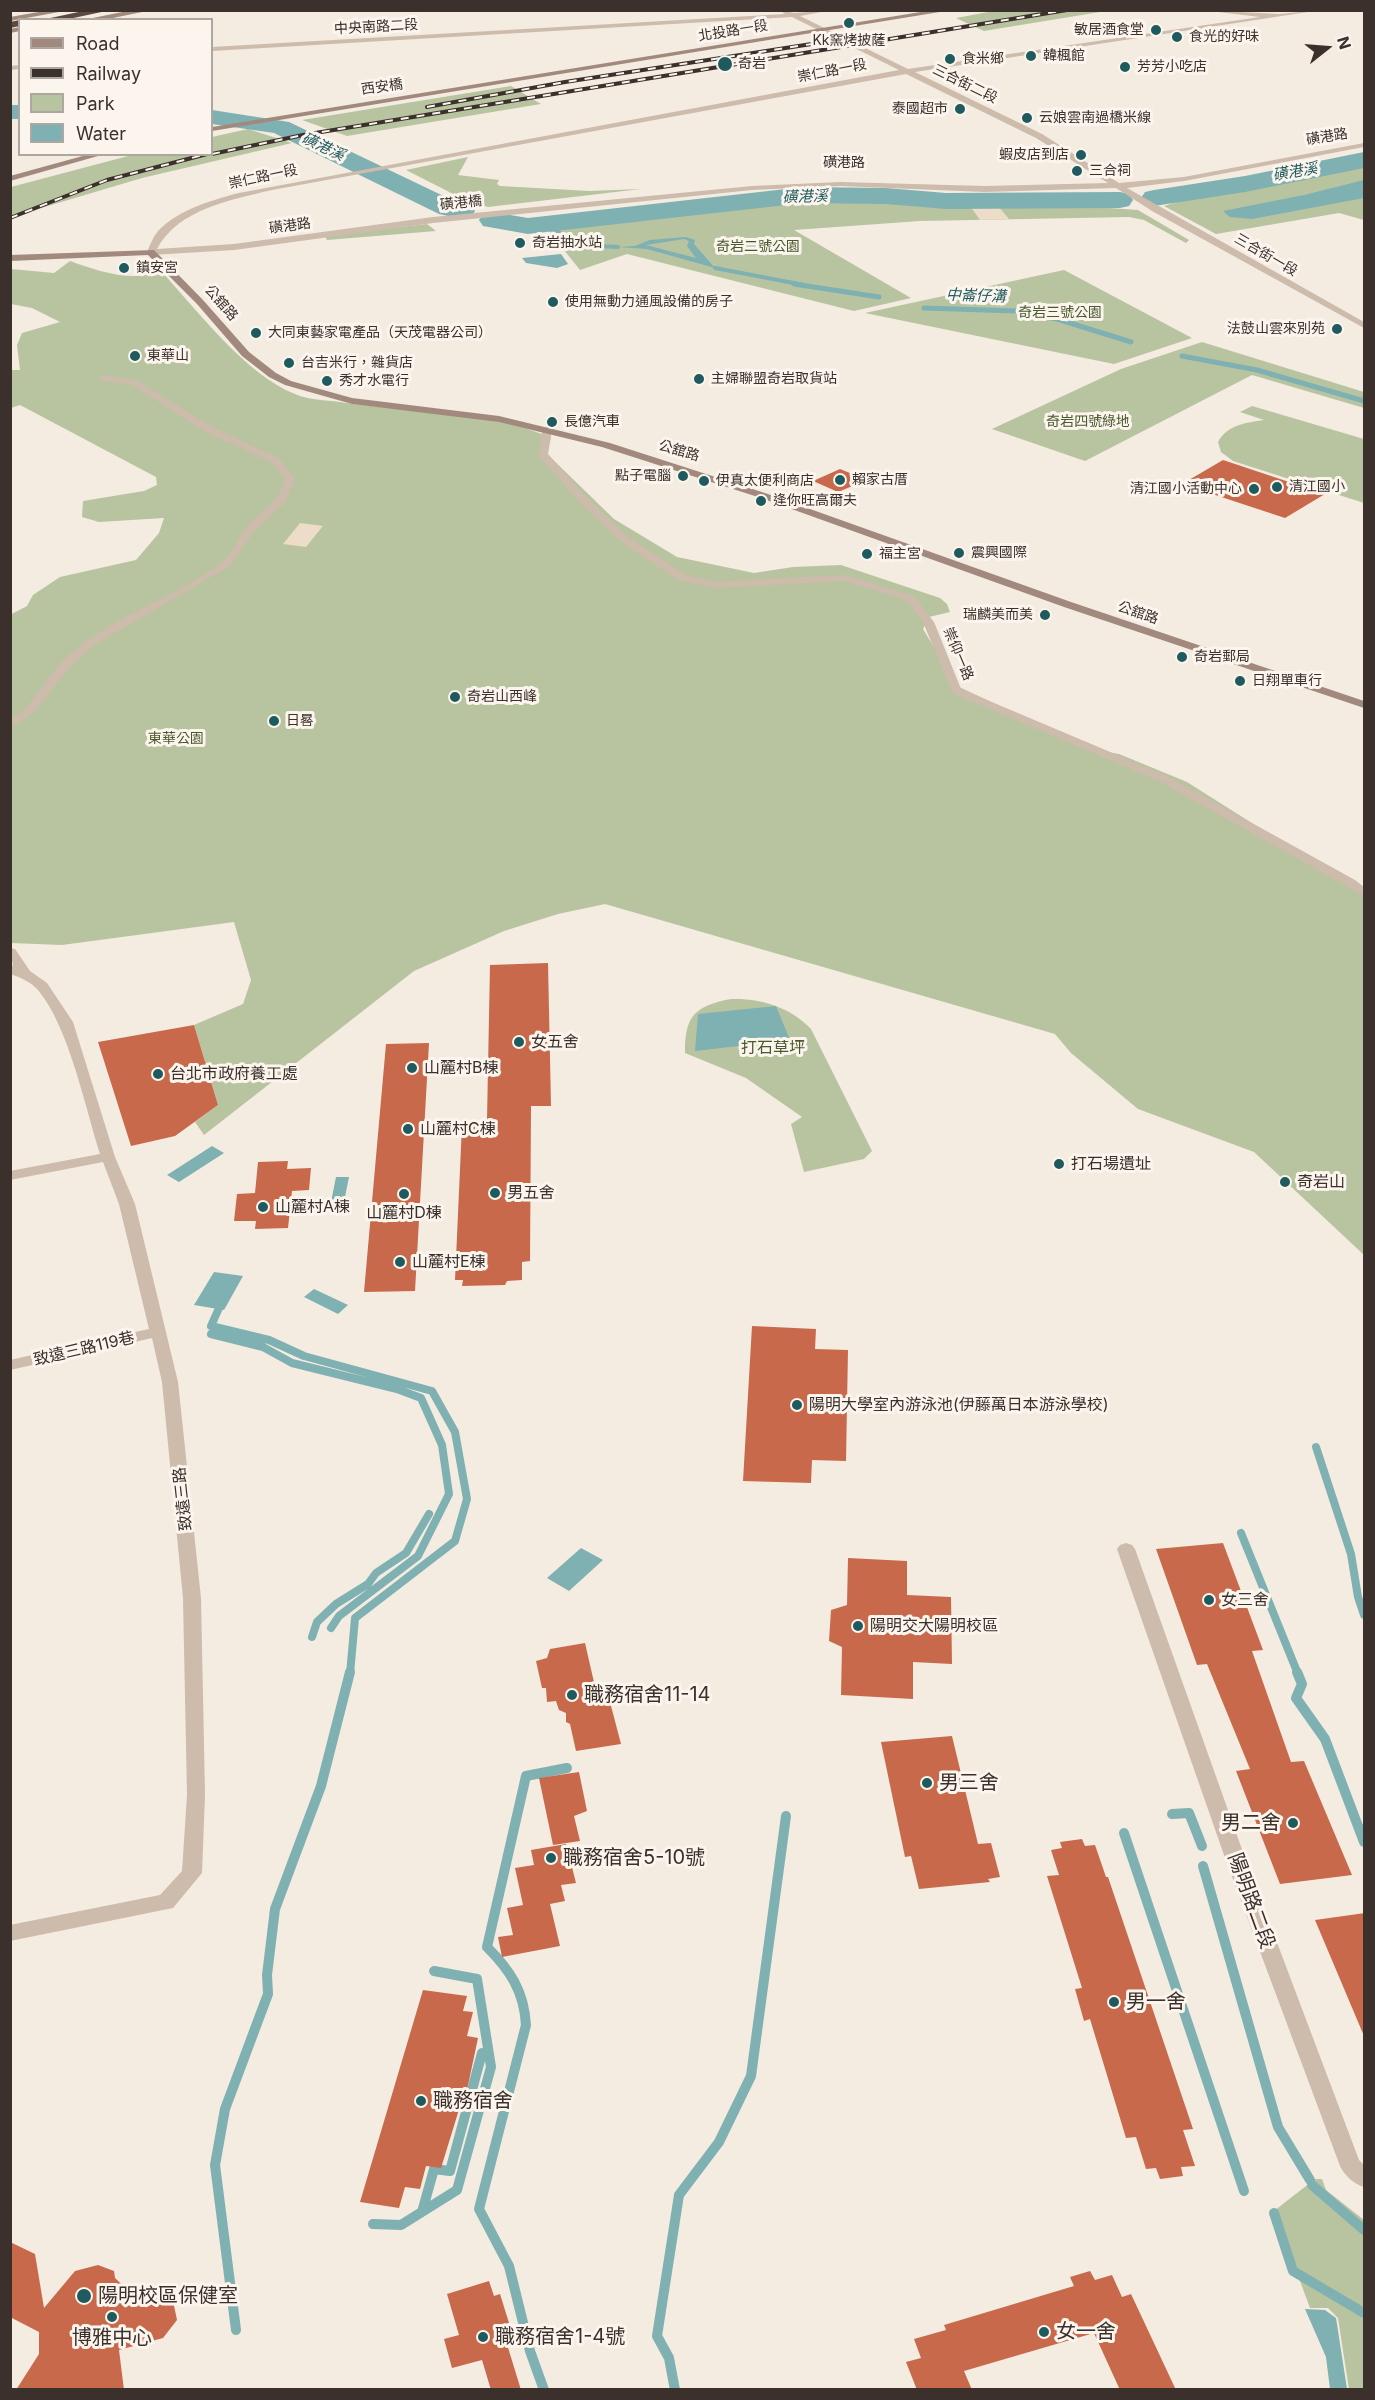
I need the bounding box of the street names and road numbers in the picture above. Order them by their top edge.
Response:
street label: 中央南路二段 [334,16,418,38]
street label: 北投路一段 [697,17,769,45]
street label: 崇仁路一段 [796,56,868,86]
street label: 三合街二段 [930,61,1000,107]
street label: 西安橋 [360,76,404,98]
street label: 磺港路 [1305,125,1349,149]
street label: 磺港路 [823,155,865,171]
street label: 崇仁路一段 [227,162,299,192]
street label: 磺港橋 [439,192,483,214]
street label: 磺港路 [268,215,312,237]
street label: 三合街一段 [1231,230,1301,280]
street label: 公舘路 [201,282,241,324]
street label: 公舘路 [656,437,702,465]
street label: 公舘路 [1115,598,1161,628]
street label: 崇仰一路 [939,625,977,683]
street label: 致遠三路119巷 [32,1328,136,1370]
street label: 致遠三路 [170,1466,196,1532]
street label: 陽明路二段 [1223,1850,1279,1952]

